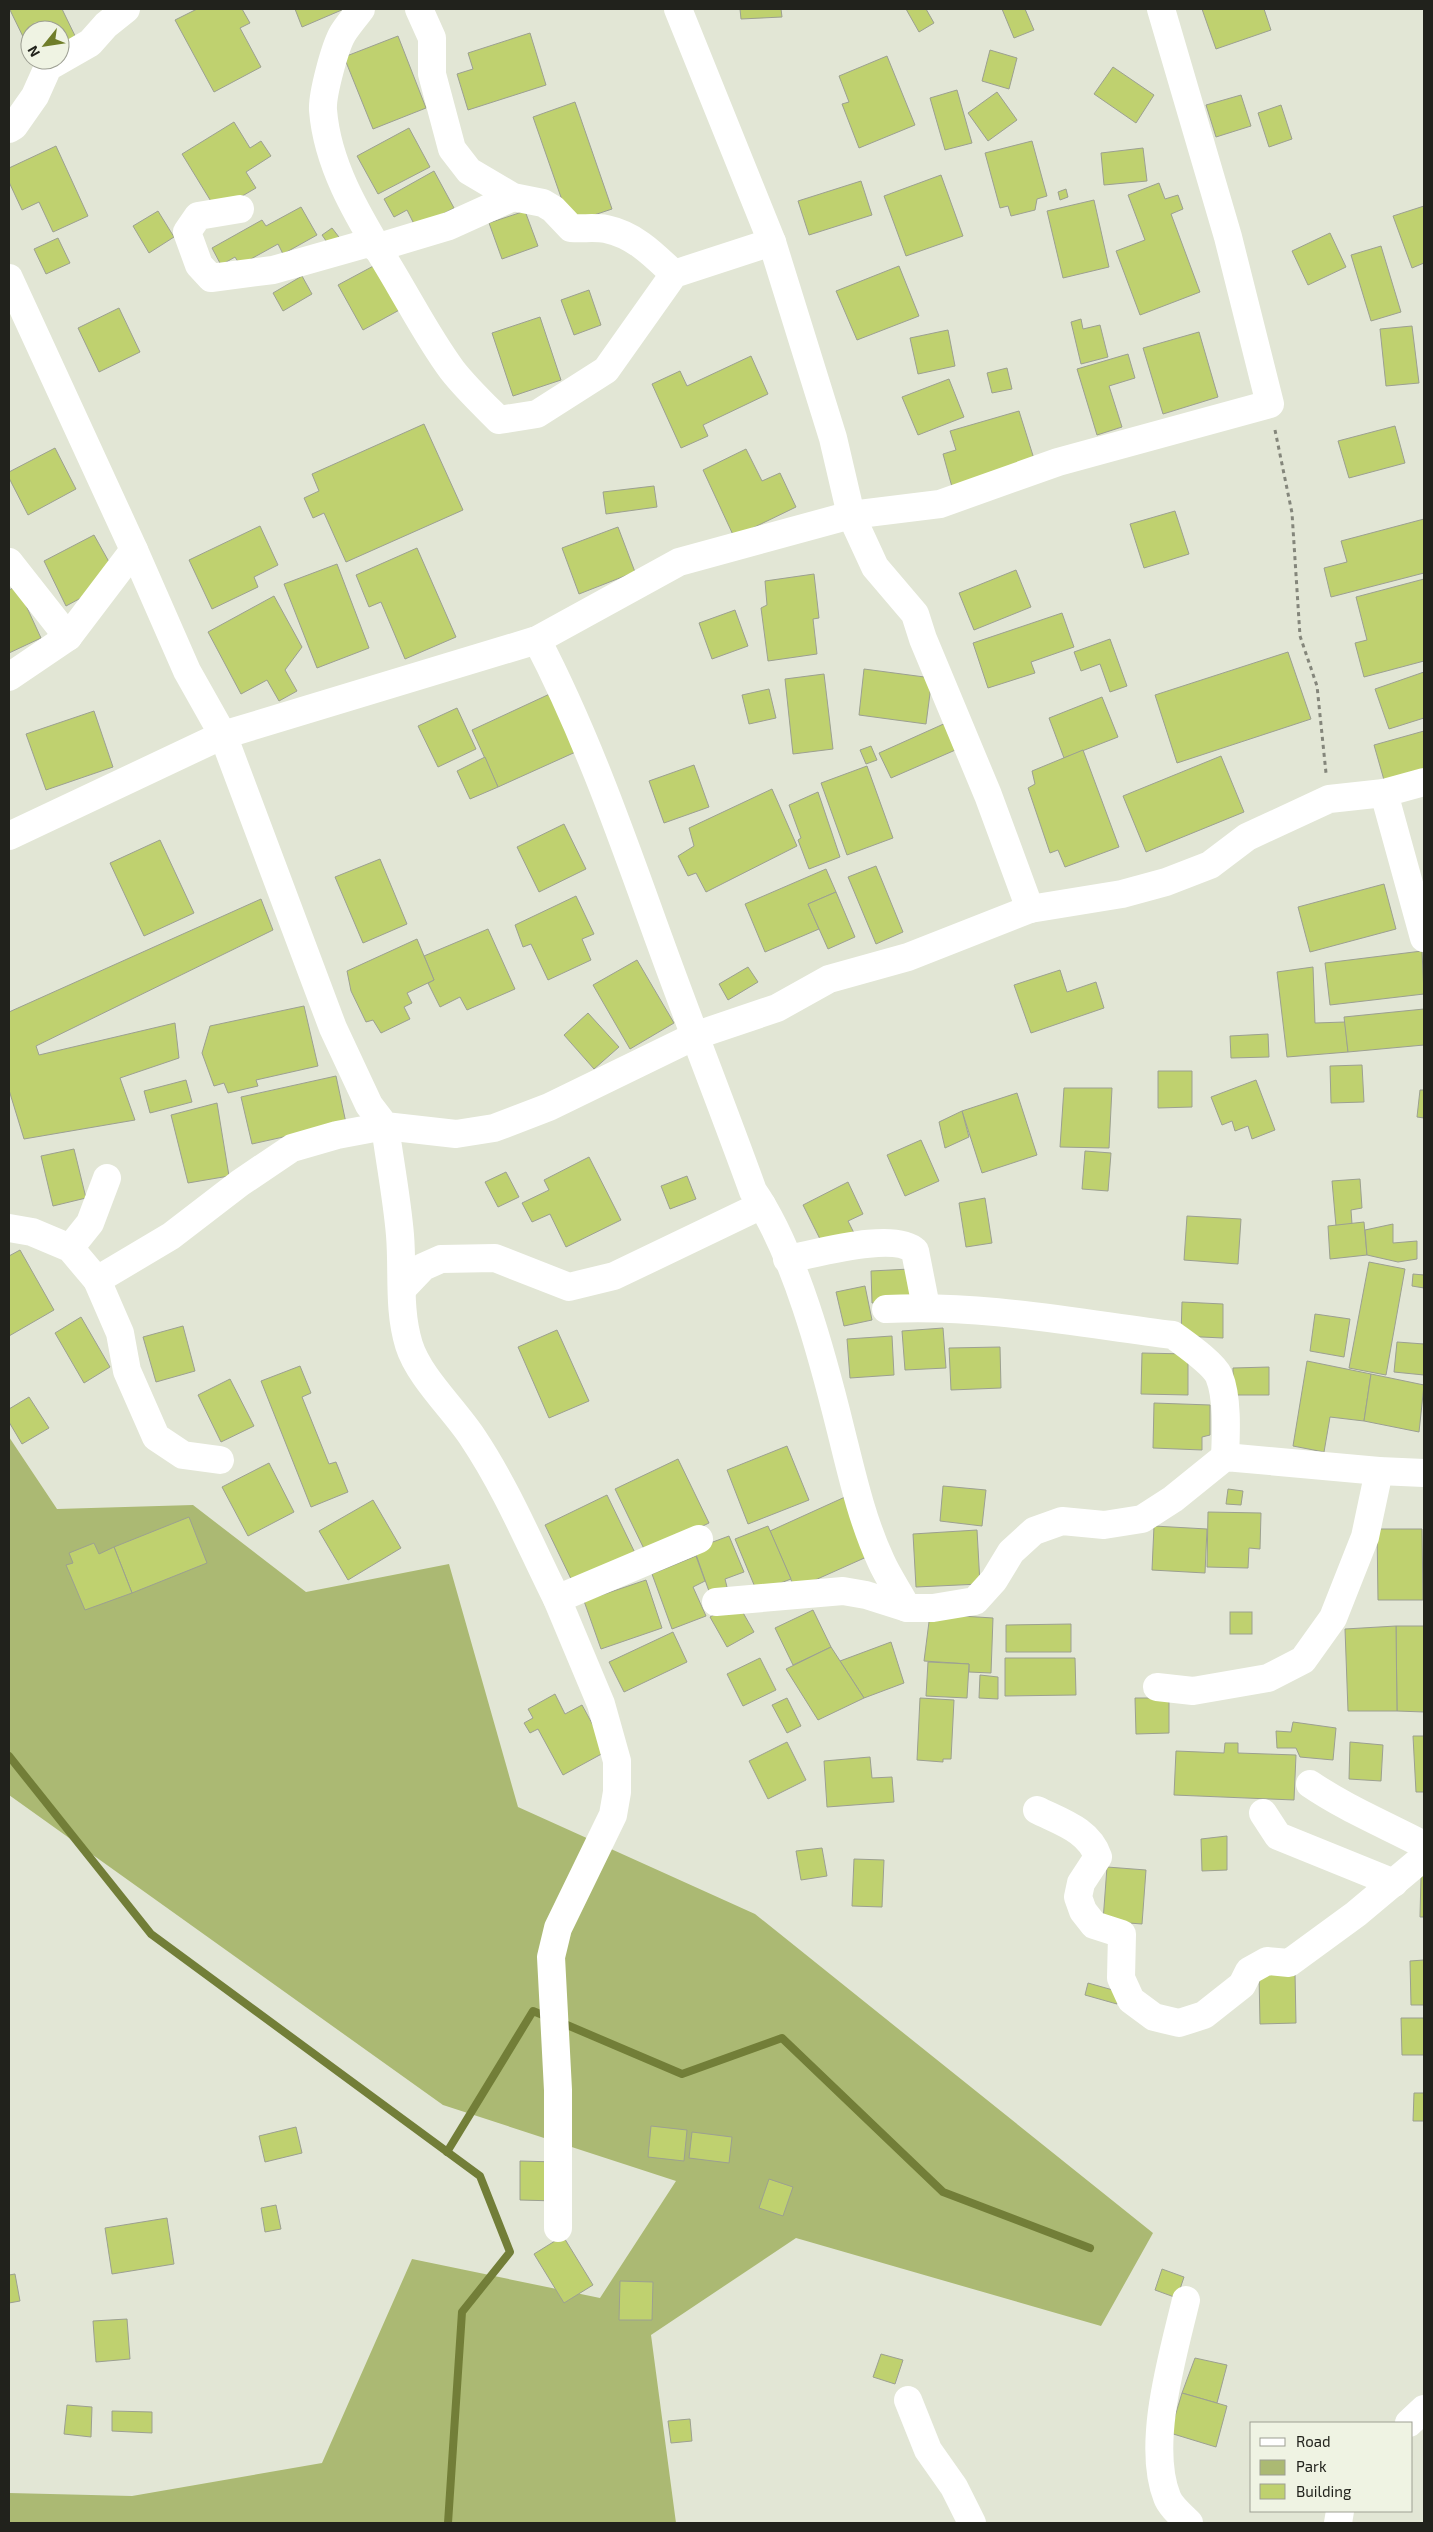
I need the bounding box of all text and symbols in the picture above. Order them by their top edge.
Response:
north arrow [20,20,70,70]
text: N [23,43,43,60]
legend [1250,2422,1413,2512]
text: Road [1296,2432,1331,2450]
text: Park [1296,2457,1327,2475]
text: Building [1296,2482,1352,2500]

